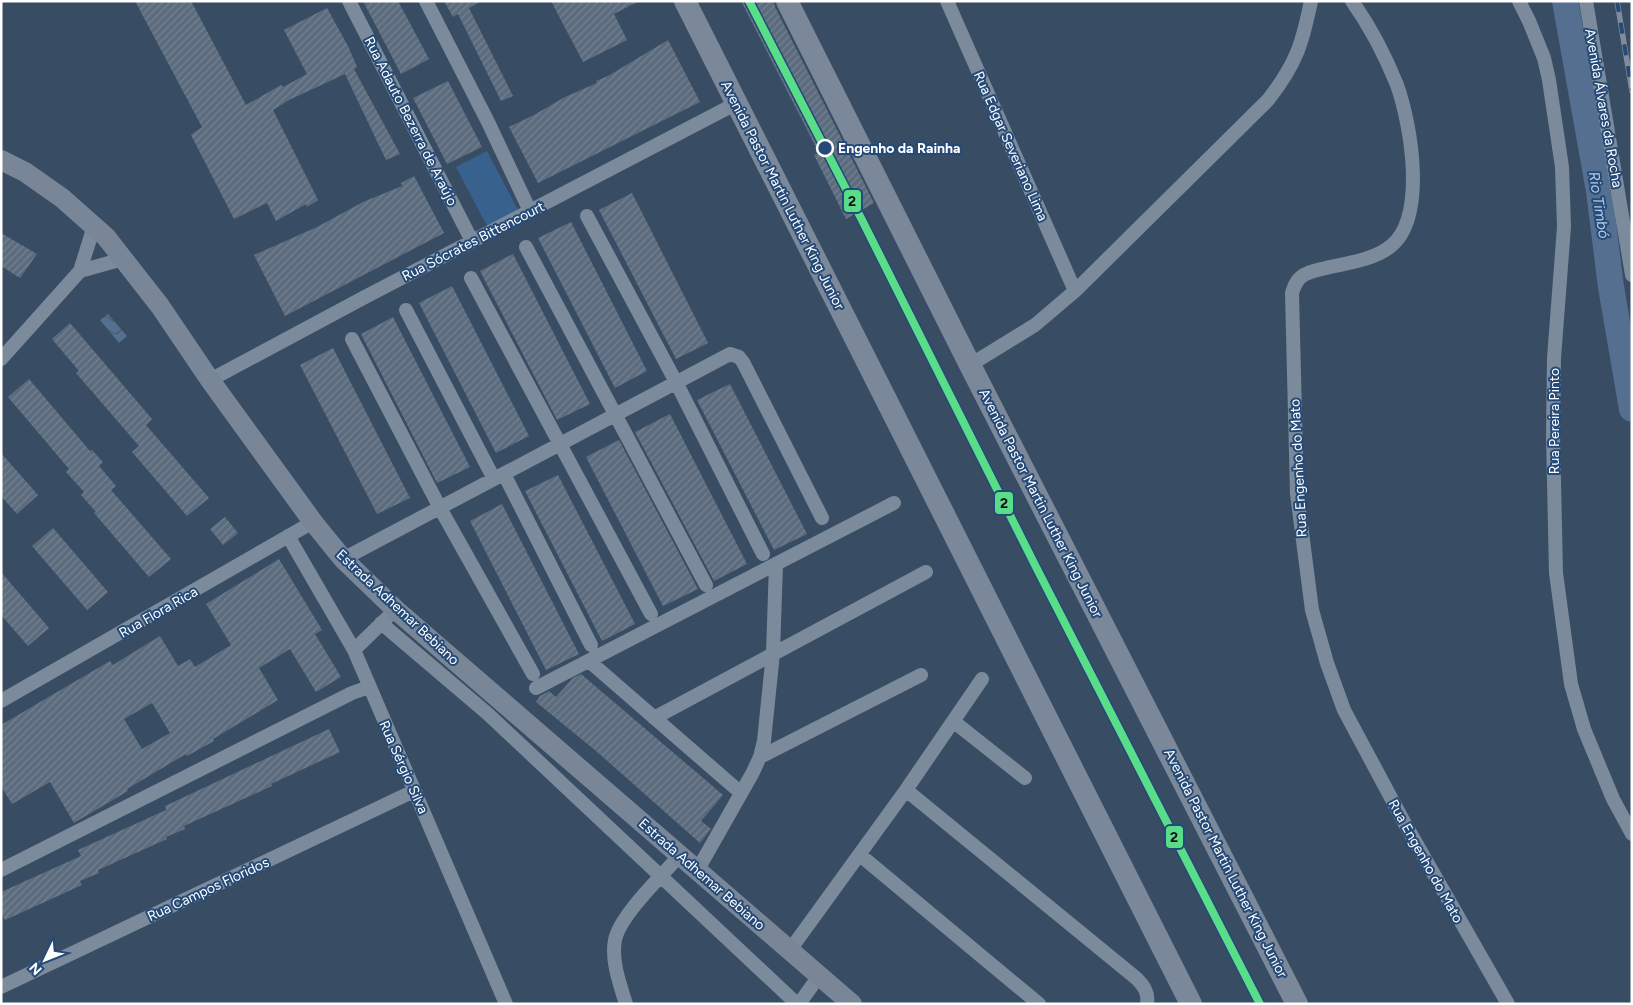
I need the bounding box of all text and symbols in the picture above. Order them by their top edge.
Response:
street label: Avenida Álvares da Rocha [1581,27,1626,189]
street label: Rua Adauto Bezerra de Araújo [360,34,461,209]
street label: Rua Edgar Severiano Lima [970,69,1051,224]
street label: Avenida Pastor Martin Luther King Junior [717,78,848,313]
marker: Engenho da Rainha [816,139,834,157]
place label: Engenho da Rainha [838,140,960,157]
water label: Rio Timbó [1585,170,1613,240]
line badge: 2 [843,189,862,213]
text: 2 [848,193,856,210]
street label: Rua Sócrates Bittencourt [399,198,547,285]
street label: Rua Pereira Pinto [1546,368,1563,474]
street label: Avenida Pastor Martin Luther King Junior [975,386,1106,621]
street label: Rua Engenho do Mato [1286,398,1311,538]
line badge: 2 [994,491,1014,515]
text: 2 [1000,495,1008,512]
street label: Estrada Adhemar Bebiano [333,546,463,669]
street label: Rua Flora Rica [116,583,201,642]
street label: Rua Sérgio Silva [375,718,432,817]
street label: Avenida Pastor Martin Luther King Junior [1160,746,1291,981]
street label: Rua Engenho do Mato [1385,797,1467,926]
street label: Estrada Adhemar Bebiano [635,815,768,934]
line badge: 2 [1165,825,1184,849]
text: 2 [1170,829,1178,846]
street label: Rua Campos Floridos [145,854,272,925]
north arrow [20,935,70,985]
text: N [26,959,46,978]

